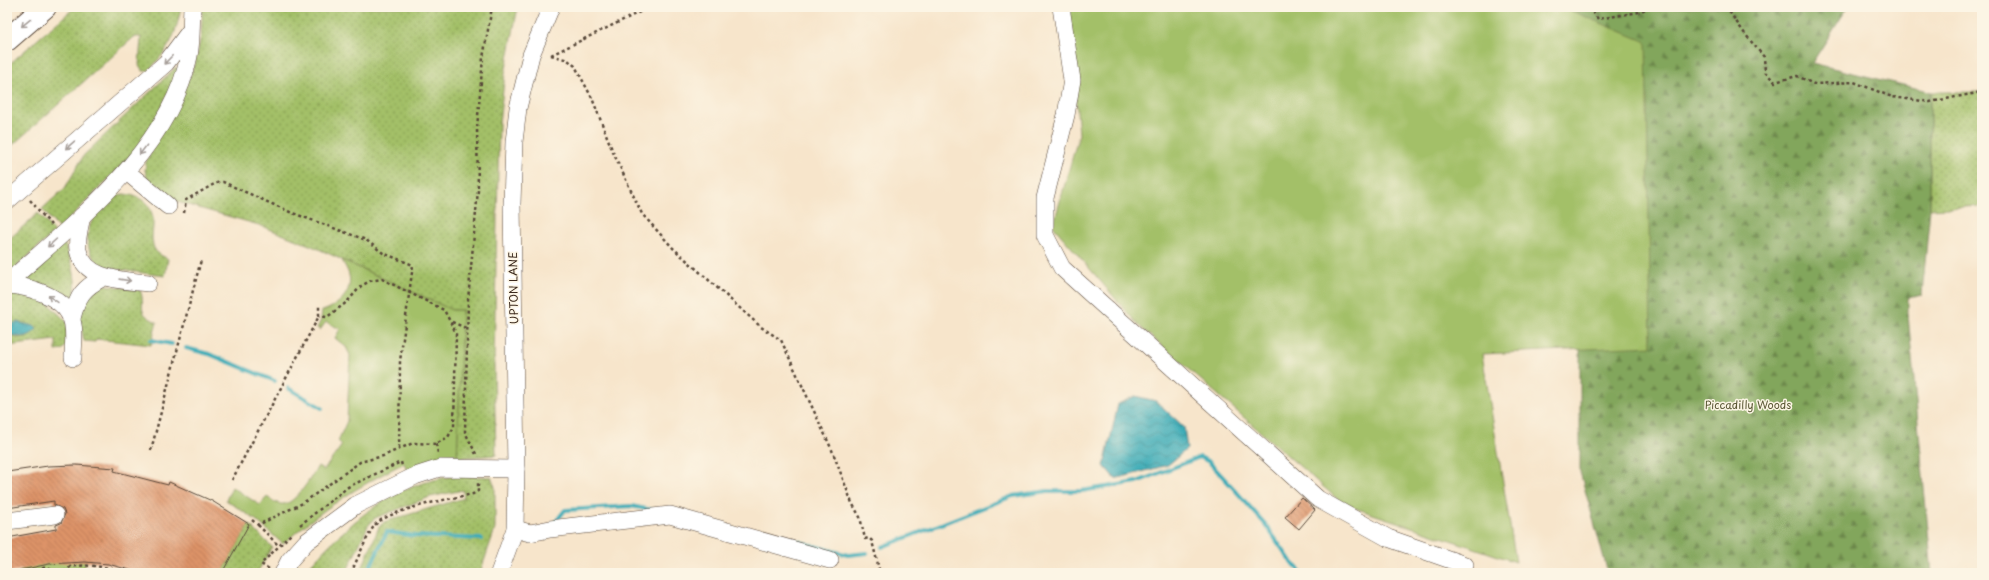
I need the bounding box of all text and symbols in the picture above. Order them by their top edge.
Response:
one-way arrow [21,19,32,28]
one-way arrow [163,55,173,65]
one-way arrow [65,141,75,150]
one-way arrow [138,145,147,156]
one-way arrow [46,238,57,247]
street label: UPTON LANE [504,252,522,324]
one-way arrow [118,276,131,284]
one-way arrow [48,295,59,303]
park label: Piccadilly Woods [1705,396,1791,413]

